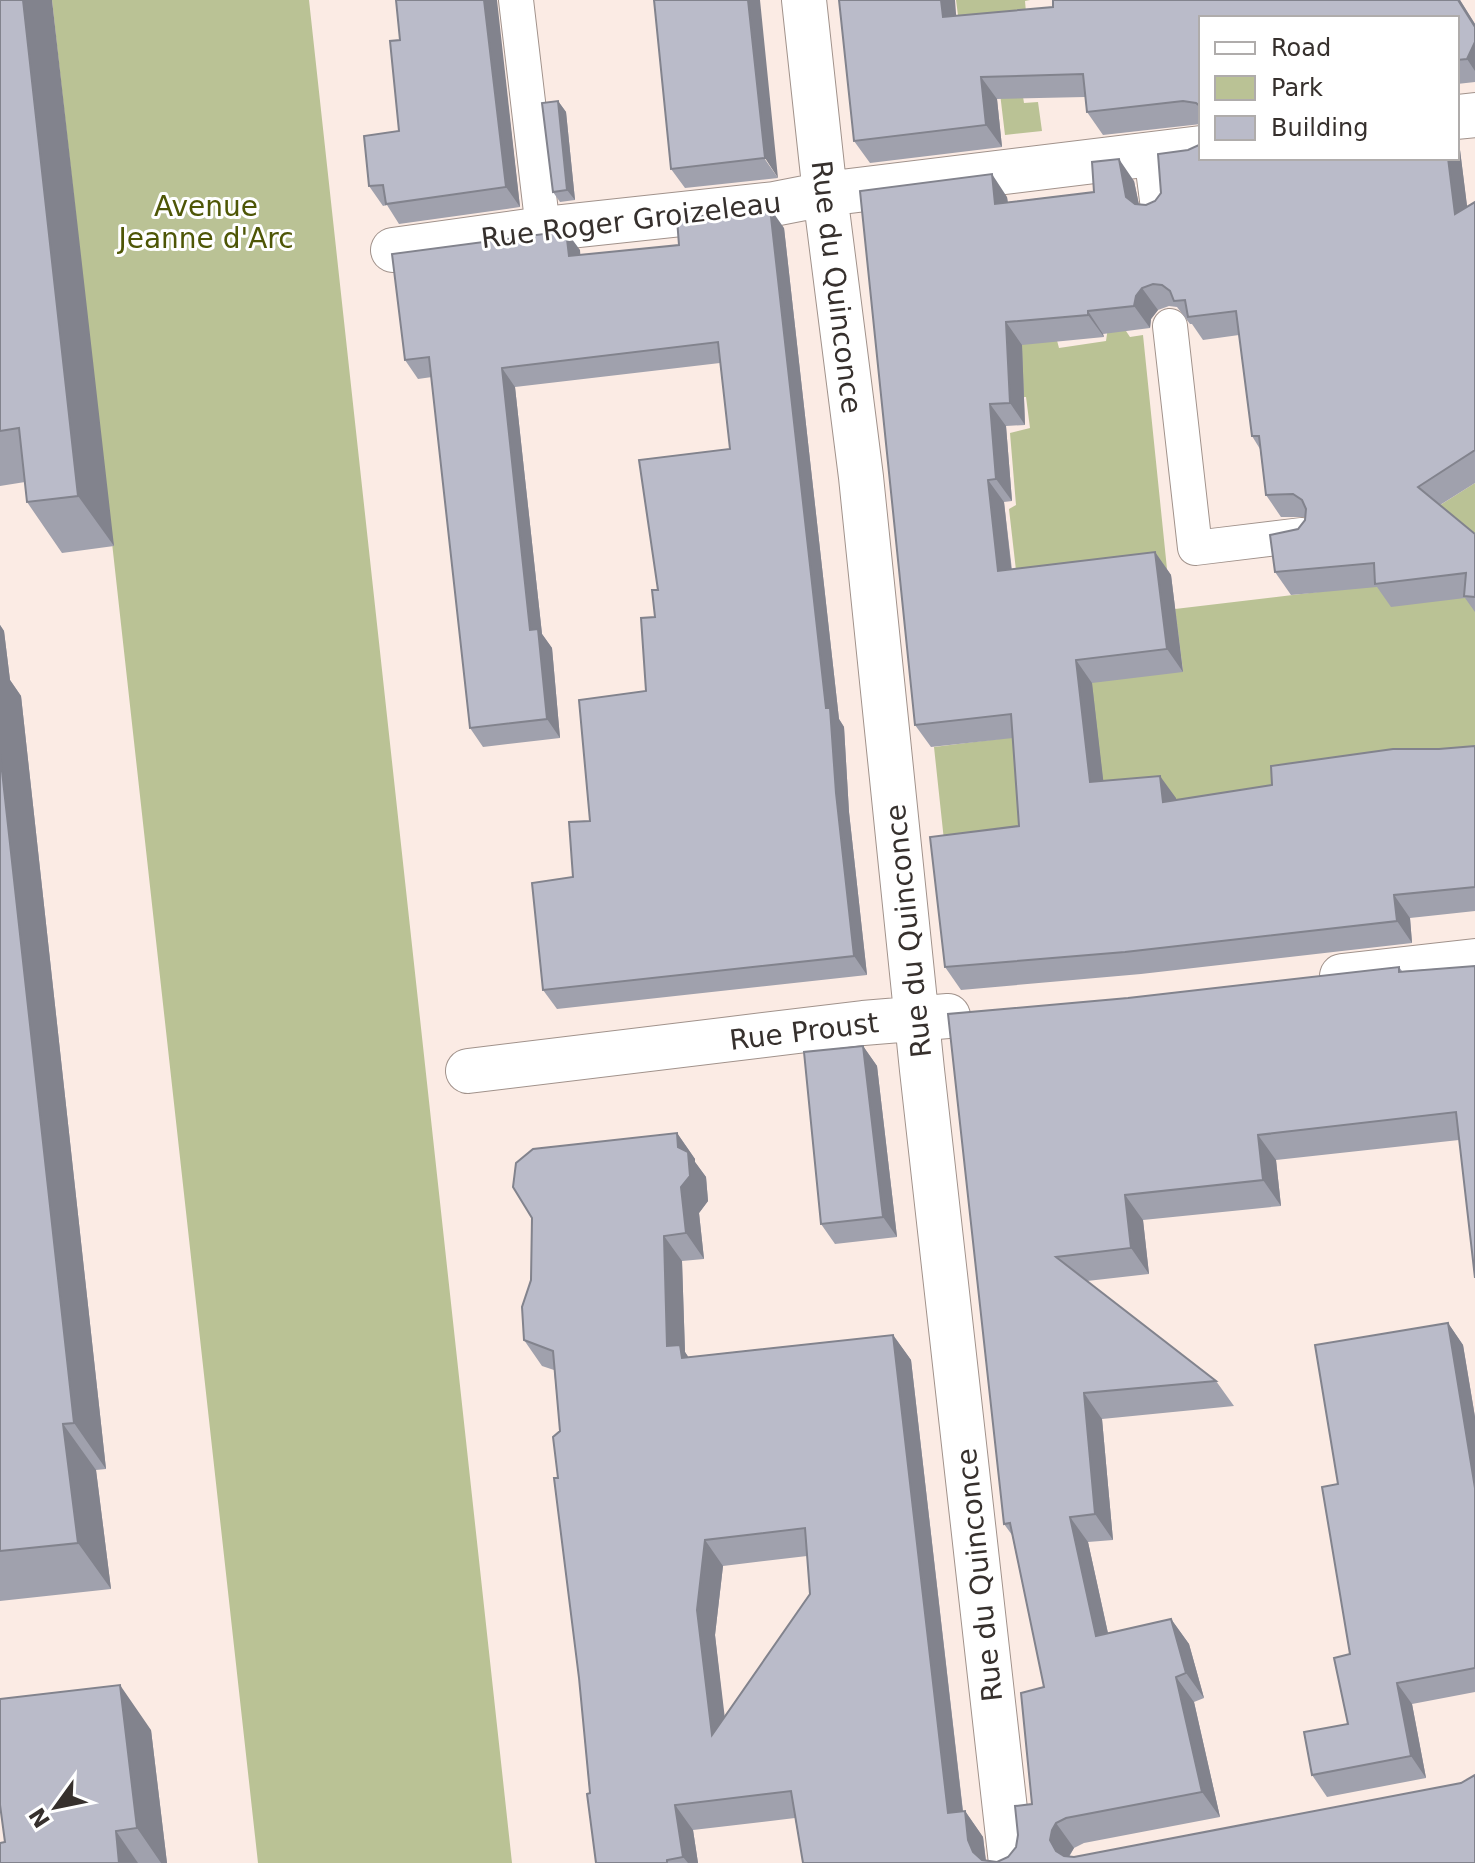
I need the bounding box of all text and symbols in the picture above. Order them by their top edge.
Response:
legend [1199,16,1459,160]
text: Road [1271,34,1331,62]
text: Park [1271,74,1323,102]
text: Building [1271,114,1368,142]
street label: Rue du Quinconce [805,159,868,415]
street label: Rue Roger Groizeleau [479,186,783,255]
park label: Avenue Jeanne d'Arc [116,190,294,255]
street label: Rue du Quinconce [879,803,938,1059]
street label: Rue Proust [728,1006,880,1057]
street label: Rue du Quinconce [950,1447,1009,1703]
north arrow [16,1767,96,1847]
text: N [24,1803,55,1832]

